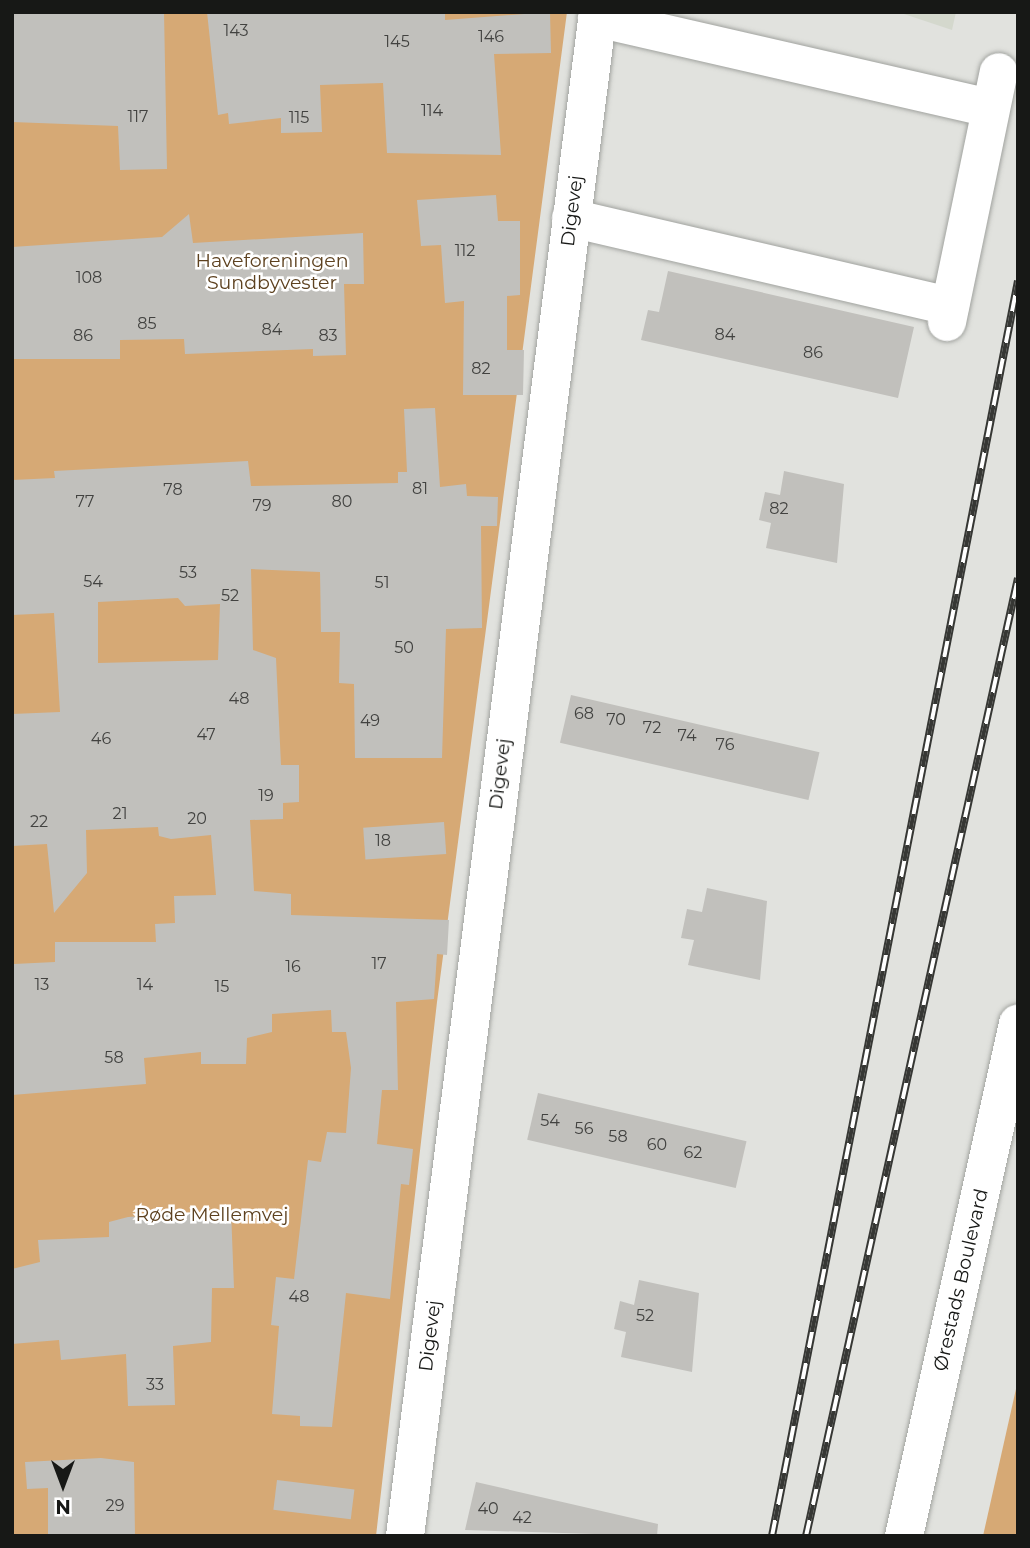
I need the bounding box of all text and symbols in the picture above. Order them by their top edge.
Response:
house number: 143 [223,21,249,41]
house number: 146 [478,27,504,47]
house number: 145 [384,32,410,52]
house number: 114 [421,101,443,121]
house number: 117 [128,107,148,127]
house number: 115 [289,108,309,128]
street label: Digevej [556,174,588,248]
house number: 112 [455,241,475,261]
park label: Haveforeningen Sundbyvester [195,250,349,294]
house number: 108 [76,268,102,288]
house number: 85 [137,314,157,334]
house number: 84 [262,320,282,340]
house number: 84 [715,325,735,345]
house number: 86 [73,326,93,346]
house number: 83 [318,326,338,346]
house number: 86 [803,343,823,363]
house number: 82 [471,359,491,379]
house number: 81 [412,479,428,499]
house number: 78 [163,480,183,500]
house number: 77 [76,492,94,512]
house number: 80 [332,492,352,512]
house number: 79 [252,496,272,516]
house number: 82 [769,499,789,519]
house number: 53 [179,563,197,583]
house number: 54 [83,572,103,592]
house number: 51 [375,573,389,593]
house number: 52 [221,586,239,606]
house number: 50 [394,638,414,658]
house number: 48 [229,689,249,709]
house number: 68 [574,704,594,724]
house number: 70 [606,710,626,730]
house number: 49 [360,711,380,731]
house number: 72 [643,718,661,738]
house number: 47 [196,725,216,745]
house number: 74 [678,726,696,746]
house number: 46 [91,729,111,749]
house number: 76 [716,735,734,755]
street label: Digevej [484,737,516,811]
house number: 19 [258,786,274,806]
house number: 21 [113,804,127,824]
house number: 20 [187,809,207,829]
house number: 22 [30,812,48,832]
house number: 18 [375,831,391,851]
house number: 17 [371,954,387,974]
house number: 16 [285,957,301,977]
house number: 13 [35,975,49,995]
house number: 14 [137,975,153,995]
house number: 15 [215,977,229,997]
house number: 58 [104,1048,124,1068]
house number: 54 [540,1111,560,1131]
house number: 56 [575,1119,593,1139]
house number: 58 [608,1127,628,1147]
house number: 60 [647,1135,667,1155]
house number: 62 [684,1143,702,1163]
street label: Ørestads Boulevard [929,1187,993,1373]
park label: Røde Mellemvej [136,1204,288,1226]
house number: 48 [289,1287,309,1307]
street label: Digevej [414,1299,446,1373]
house number: 52 [636,1306,654,1326]
house number: 33 [146,1375,164,1395]
north arrow [28,1450,98,1520]
text: N [55,1495,71,1518]
house number: 29 [106,1496,124,1516]
house number: 40 [477,1499,499,1519]
house number: 42 [512,1508,532,1528]

